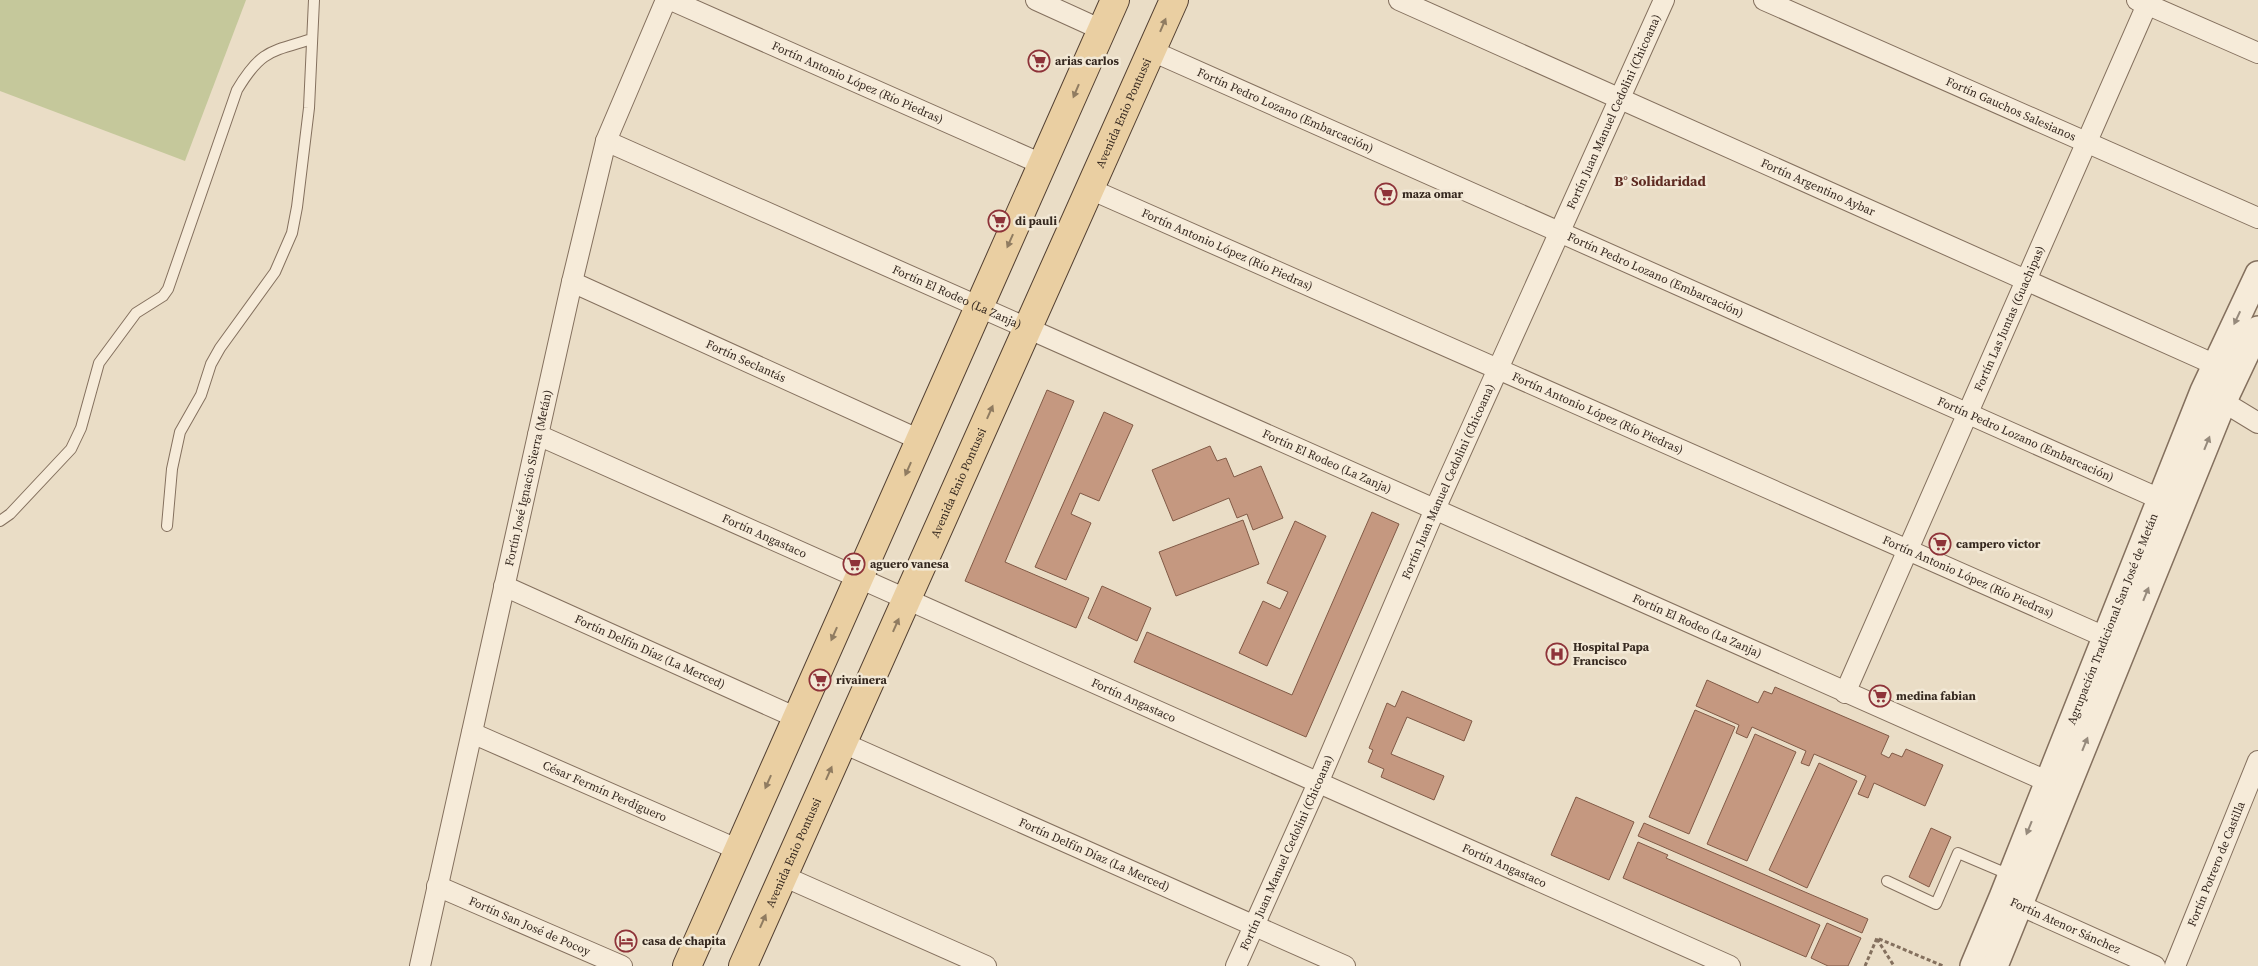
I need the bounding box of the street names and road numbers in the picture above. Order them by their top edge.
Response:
street label: Fortín Juan Manuel Cedolini (Chicoana) [1563,12,1665,212]
street label: Fortín Antonio López (Río Piedras) [769,38,946,127]
street label: Avenida Enio Pontussi [1092,55,1155,171]
street label: Fortín Pedro Lozano (Embarcación) [1195,64,1376,156]
street label: Fortín Gauchos Salesianos [1943,73,2079,145]
street label: Fortín Argentino Aybar [1758,155,1878,220]
street label: Fortín Antonio López (Río Piedras) [1139,205,1315,294]
street label: Fortín Pedro Lozano (Embarcación) [1565,229,1746,321]
street label: Fortín Las Juntas (Guachipas) [1970,243,2048,394]
street label: Fortín El Rodeo (La Zanja) [890,261,1024,333]
street label: Fortín Seclantás [703,336,788,386]
street label: Fortín Antonio López (Río Piedras) [1510,368,1686,458]
street label: Fortín Juan Manuel Cedolini (Chicoana) [1398,381,1498,582]
street label: Fortín José Ignacio Sierra (Metán) [501,388,556,568]
street label: Fortín Pedro Lozano (Embarcación) [1935,393,2116,485]
street label: Avenida Enio Pontussi [927,425,990,540]
street label: Fortín El Rodeo (La Zanja) [1260,426,1394,497]
street label: Fortín Angastaco [720,510,810,562]
street label: Agrupación Tradicional San José de Metán [2063,511,2162,727]
street label: Fortín Antonio López (Río Piedras) [1880,532,2056,621]
street label: Fortín El Rodeo (La Zanja) [1630,590,1764,661]
street label: Fortín Delfín Díaz (La Merced) [572,611,728,693]
street label: Fortín Angastaco [1089,674,1179,726]
street label: Fortín Juan Manuel Cedolini (Chicoana) [1236,753,1337,953]
street label: César Fermín Perdiguero [540,757,670,826]
street label: Avenida Enio Pontussi [762,795,825,910]
street label: Fortín Potrero de Castilla [2184,798,2249,929]
street label: Fortín Delfín Díaz (La Merced) [1016,814,1172,895]
street label: Fortín Angastaco [1460,840,1550,892]
street label: Fortín San José de Pocoy [466,893,594,960]
street label: Fortín Atenor Sánchez [2008,894,2124,958]

